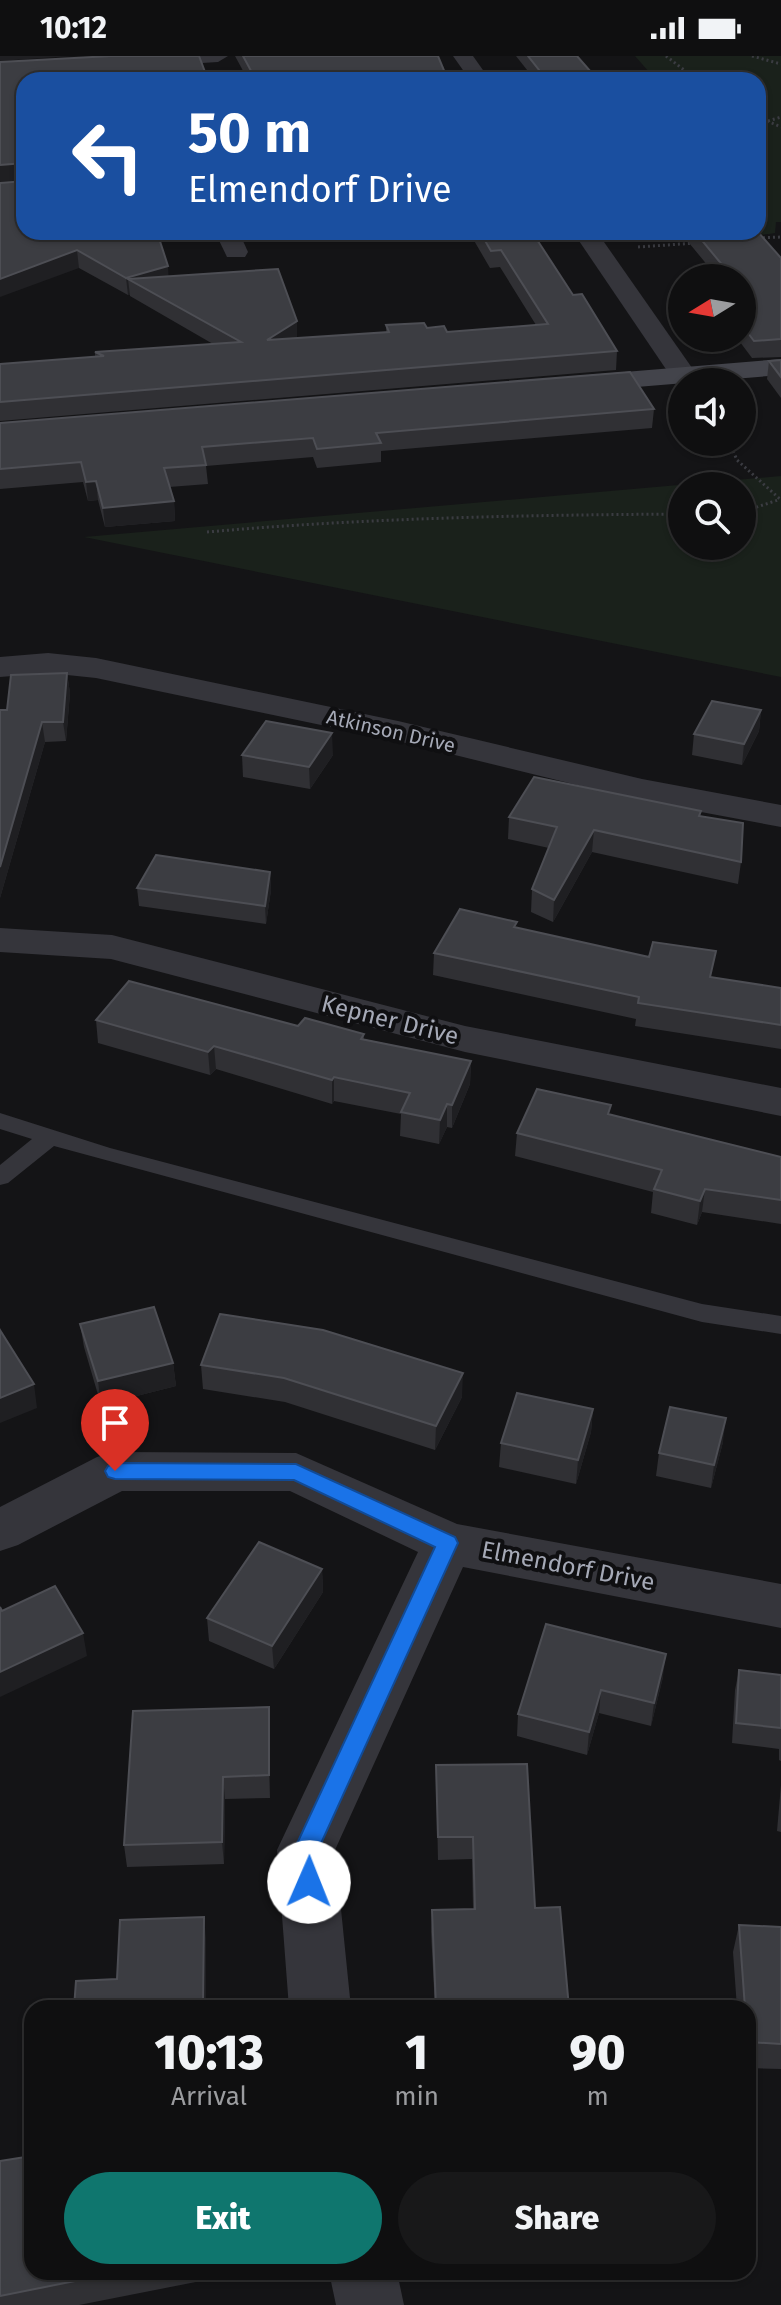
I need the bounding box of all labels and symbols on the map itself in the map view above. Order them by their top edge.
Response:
north arrow [668,264,756,352]
street label: Atkinson Drive [324,705,458,757]
street label: Kepner Drive [319,989,461,1051]
pin [81,1389,149,1471]
street label: Elmendorf Drive [479,1535,657,1597]
position arrow [267,1840,351,1924]

